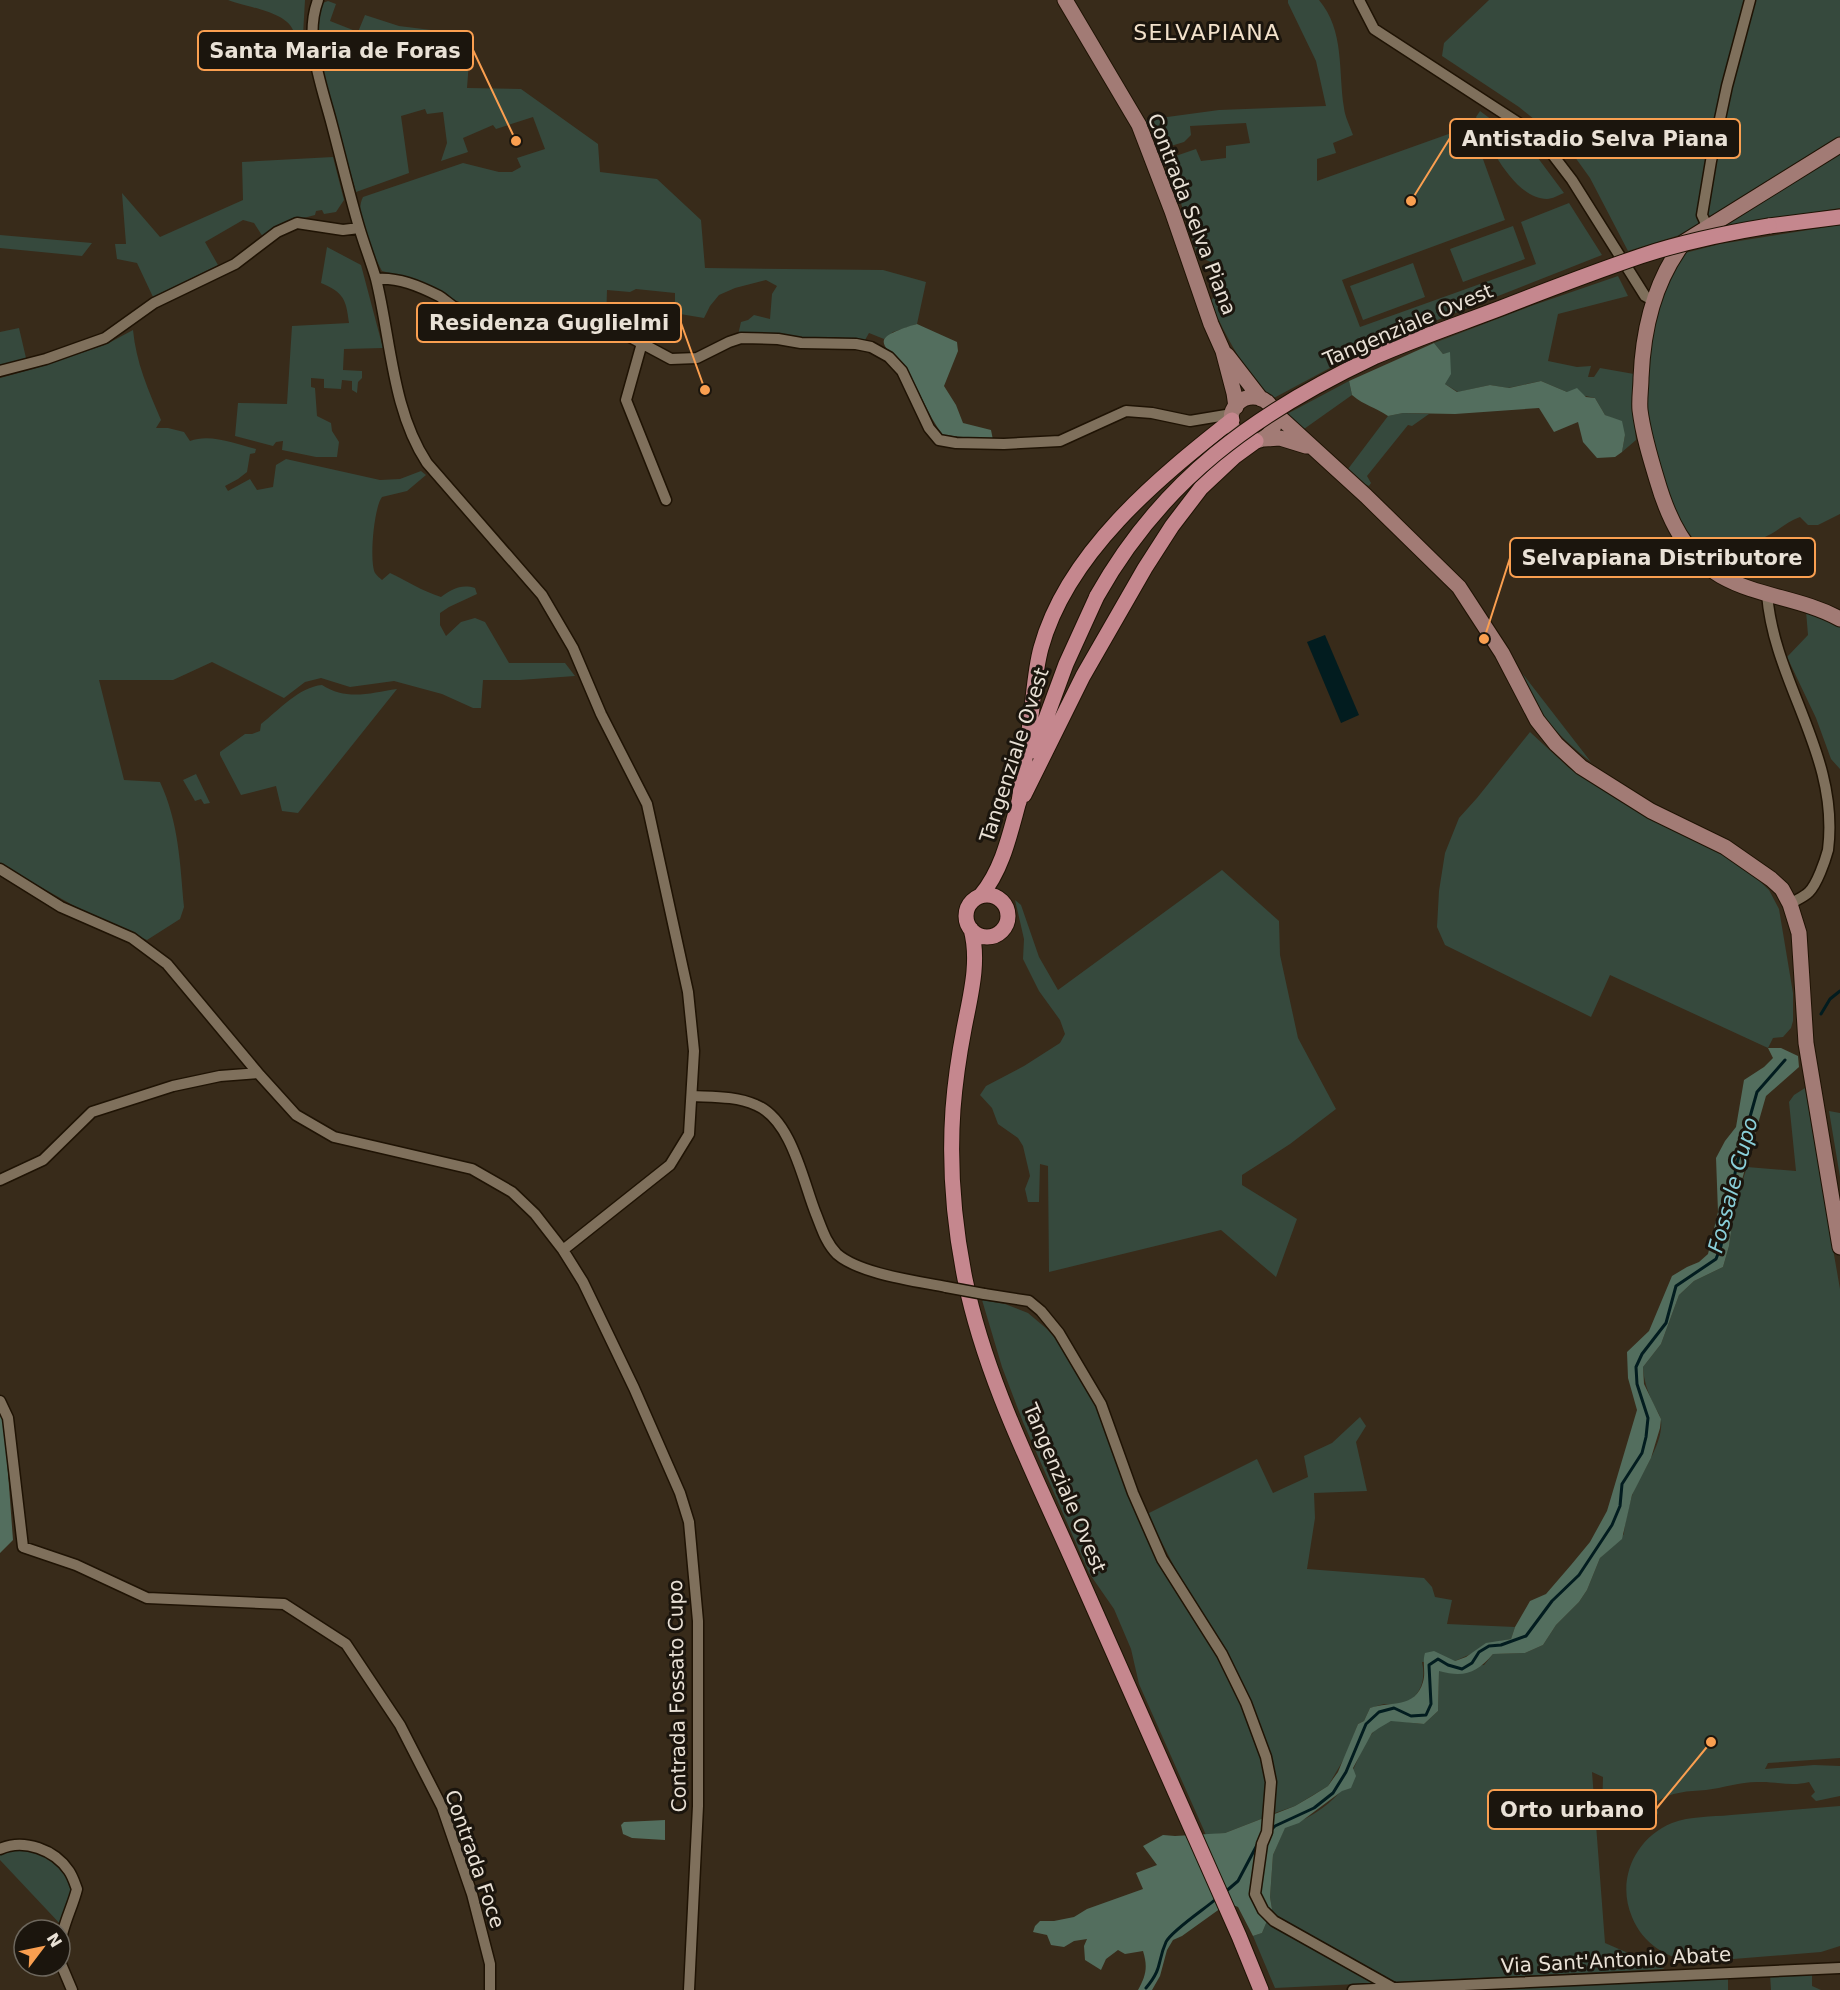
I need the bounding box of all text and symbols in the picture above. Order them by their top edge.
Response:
district label: SELVAPIANA [1133,20,1281,45]
callout: Santa Maria de Foras [198,31,473,70]
text: Santa Maria de Foras [209,39,461,63]
street label: Contrada Selva Piana [1142,110,1242,318]
callout: Antistadio Selva Piana [1450,119,1740,158]
text: Antistadio Selva Piana [1462,127,1728,151]
street label: Tangenziale Ovest [1319,278,1497,372]
callout: Residenza Guglielmi [417,303,681,342]
text: Residenza Guglielmi [429,311,669,335]
callout: Selvapiana Distributore [1510,538,1815,577]
text: Selvapiana Distributore [1521,546,1803,570]
street label: Tangenziale Ovest [974,665,1054,846]
water label: Fossale Cupo [1703,1115,1763,1255]
street label: Tangenziale Ovest [1018,1399,1112,1577]
street label: Contrada Fossato Cupo [663,1579,691,1813]
street label: Contrada Foce [440,1787,510,1931]
callout: Orto urbano [1488,1790,1656,1829]
text: Orto urbano [1500,1798,1644,1822]
north arrow [12,1918,72,1978]
text: N [43,1930,66,1951]
street label: Via Sant'Antonio Abate [1500,1942,1732,1978]

